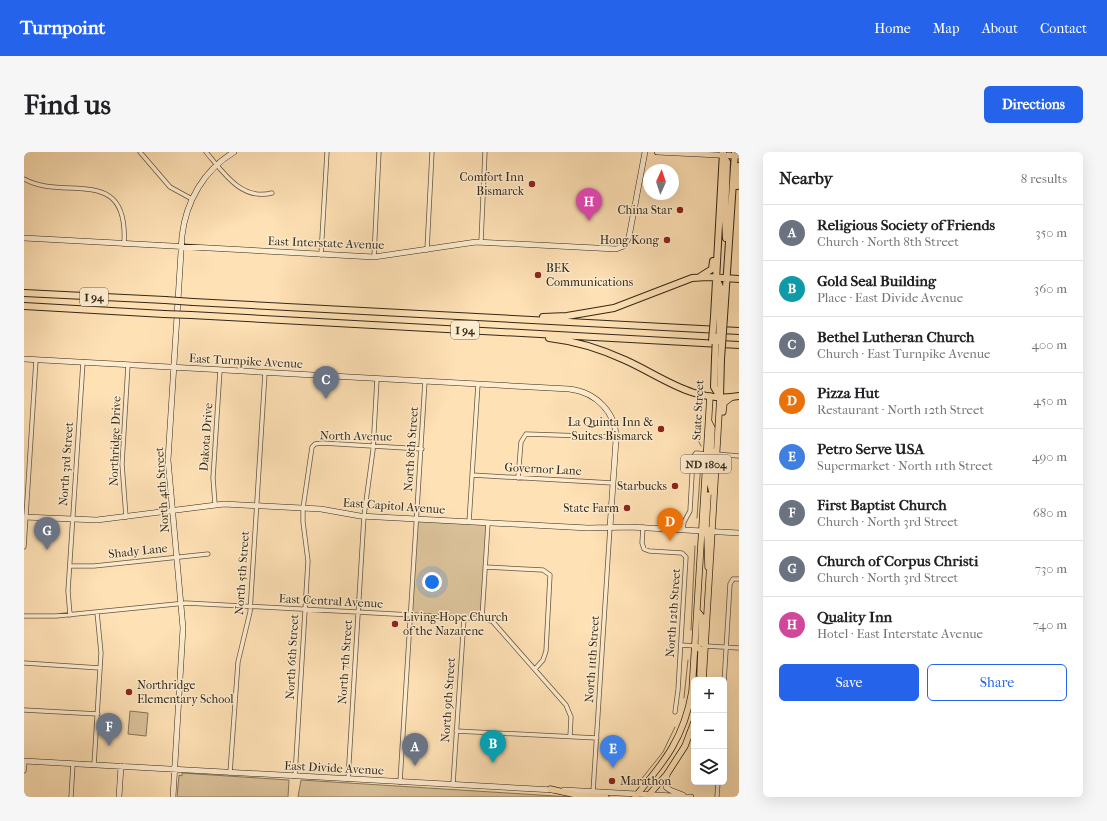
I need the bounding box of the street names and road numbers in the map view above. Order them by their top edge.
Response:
street label: East Interstate Avenue [267,234,385,252]
road number: I 94 [80,288,108,306]
road number: I 94 [451,321,479,339]
street label: East Turnpike Avenue [189,351,303,371]
street label: State Street [689,379,707,441]
street label: Northridge Drive [106,396,124,486]
street label: Dakota Drive [197,402,215,472]
street label: North 8th Street [401,405,421,492]
street label: North 3rd Street [56,421,76,507]
street label: North Avenue [320,428,392,444]
street label: North 4th Street [152,446,172,533]
road number: ND 1804 [681,455,731,473]
street label: Governor Lane [504,460,582,478]
street label: East Capitol Avenue [342,495,446,517]
street label: North 5th Street [232,530,252,615]
street label: Shady Lane [108,541,168,561]
street label: North 12th Street [663,567,683,658]
street label: East Central Avenue [278,591,384,611]
street label: North 6th Street [283,613,301,700]
street label: North 11th Street [582,614,602,703]
street label: North 7th Street [335,619,355,705]
street label: North 9th Street [438,656,458,743]
street label: East Divide Avenue [284,758,384,778]

